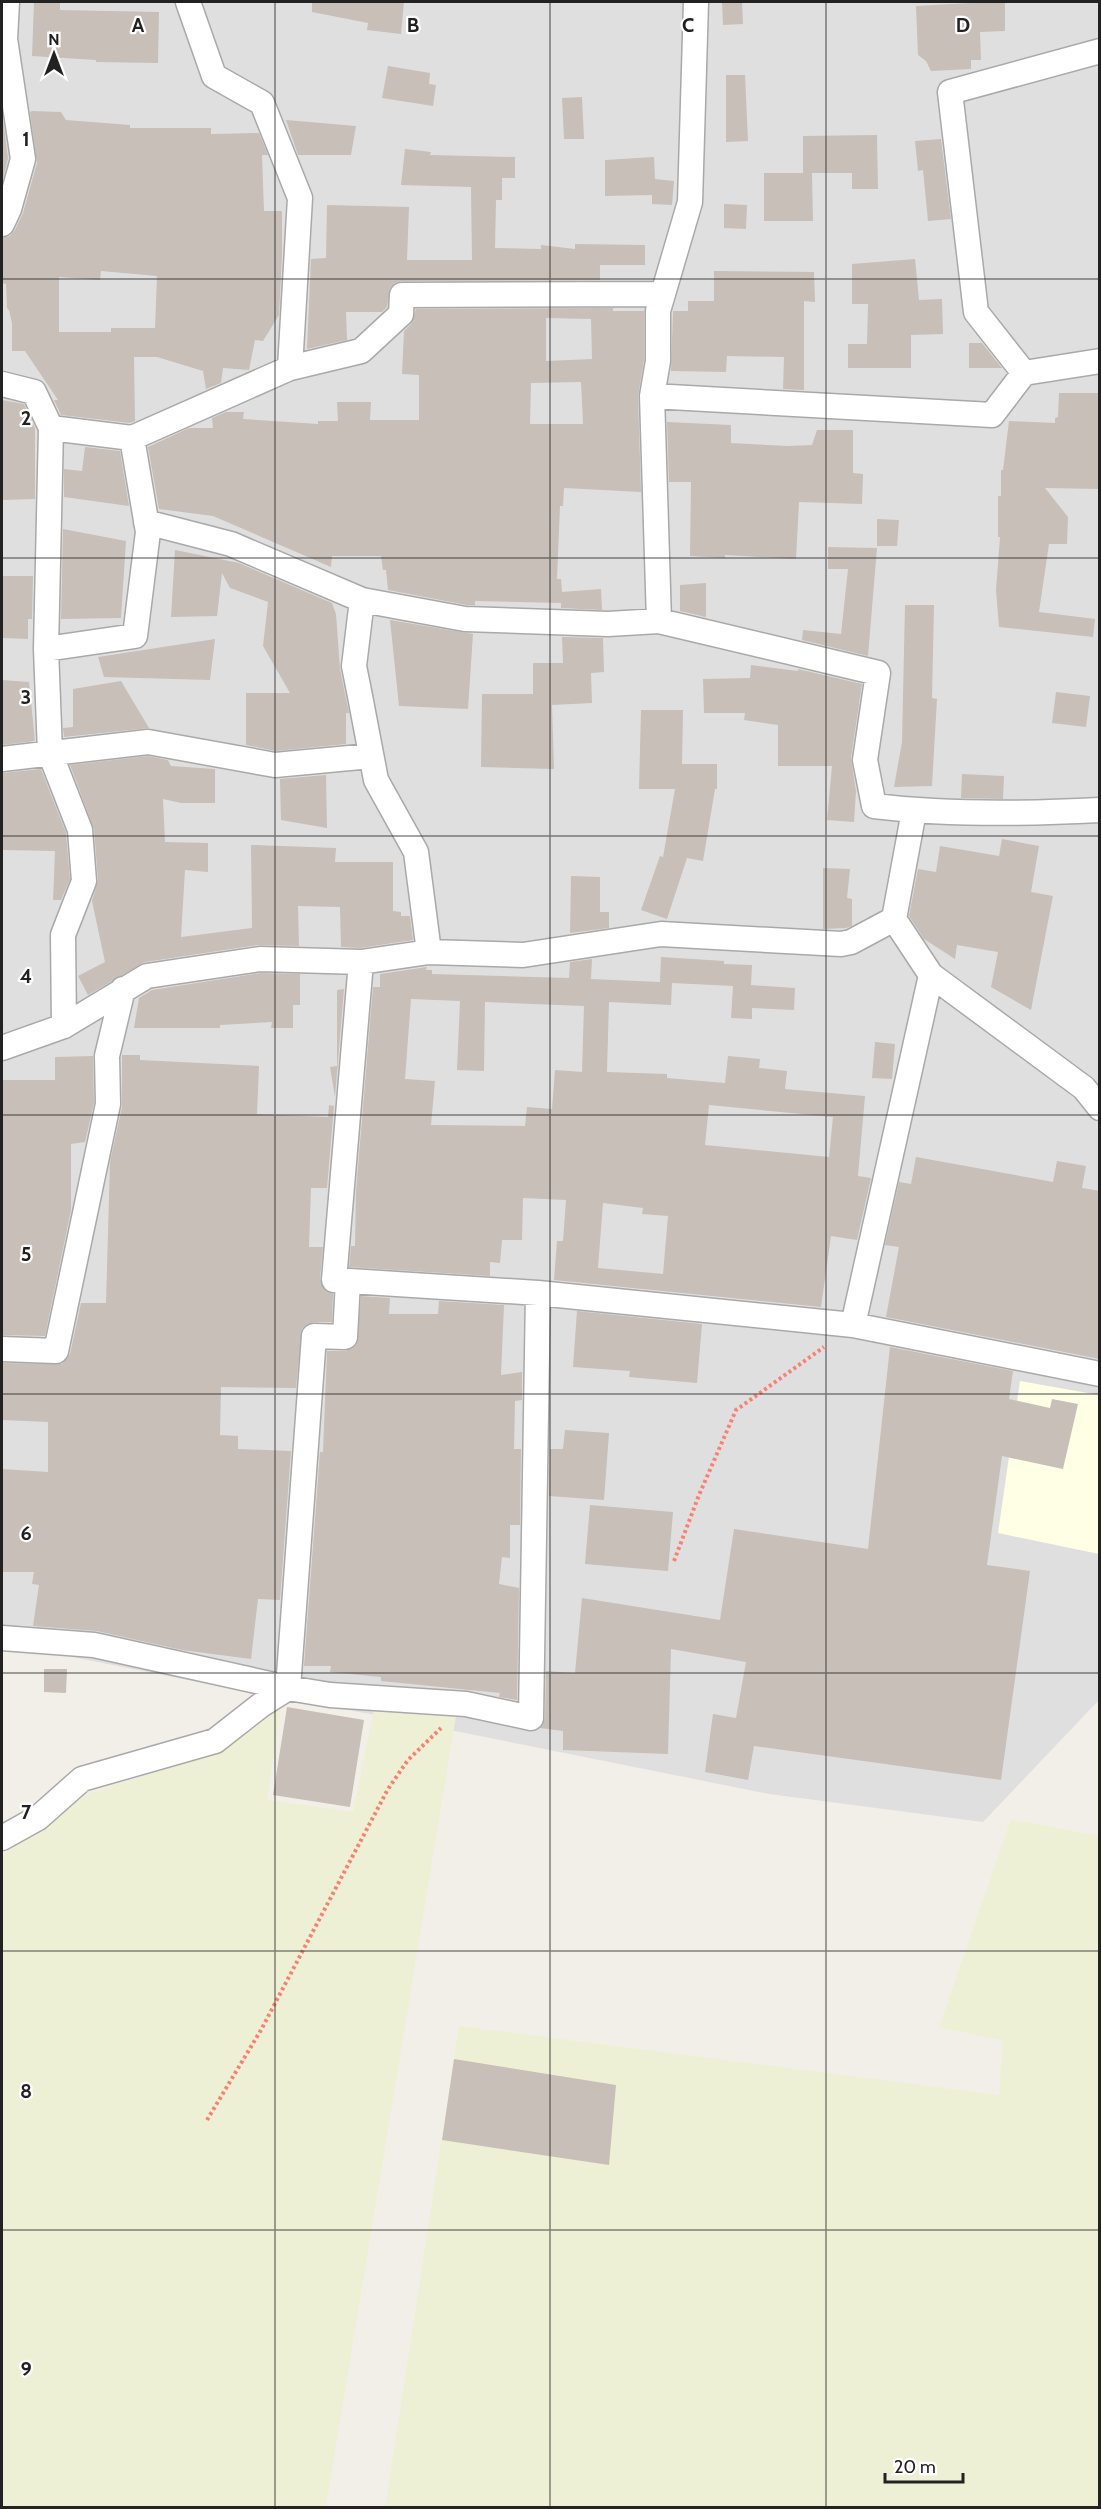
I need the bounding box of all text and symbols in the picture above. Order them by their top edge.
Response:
text: A [132,13,145,37]
text: B [407,13,419,37]
text: C [682,13,694,37]
text: D [956,13,970,37]
north arrow [24,24,84,84]
text: N [48,30,60,49]
text: 1 [22,127,30,151]
text: 2 [21,406,31,430]
text: 3 [21,685,31,709]
text: 4 [20,964,32,988]
text: 5 [21,1242,31,1266]
text: 6 [20,1521,32,1545]
text: 7 [21,1800,32,1824]
text: 8 [20,2079,32,2103]
text: 9 [20,2357,32,2381]
scale bar [885,2446,963,2484]
text: 20 m [894,2456,936,2478]

